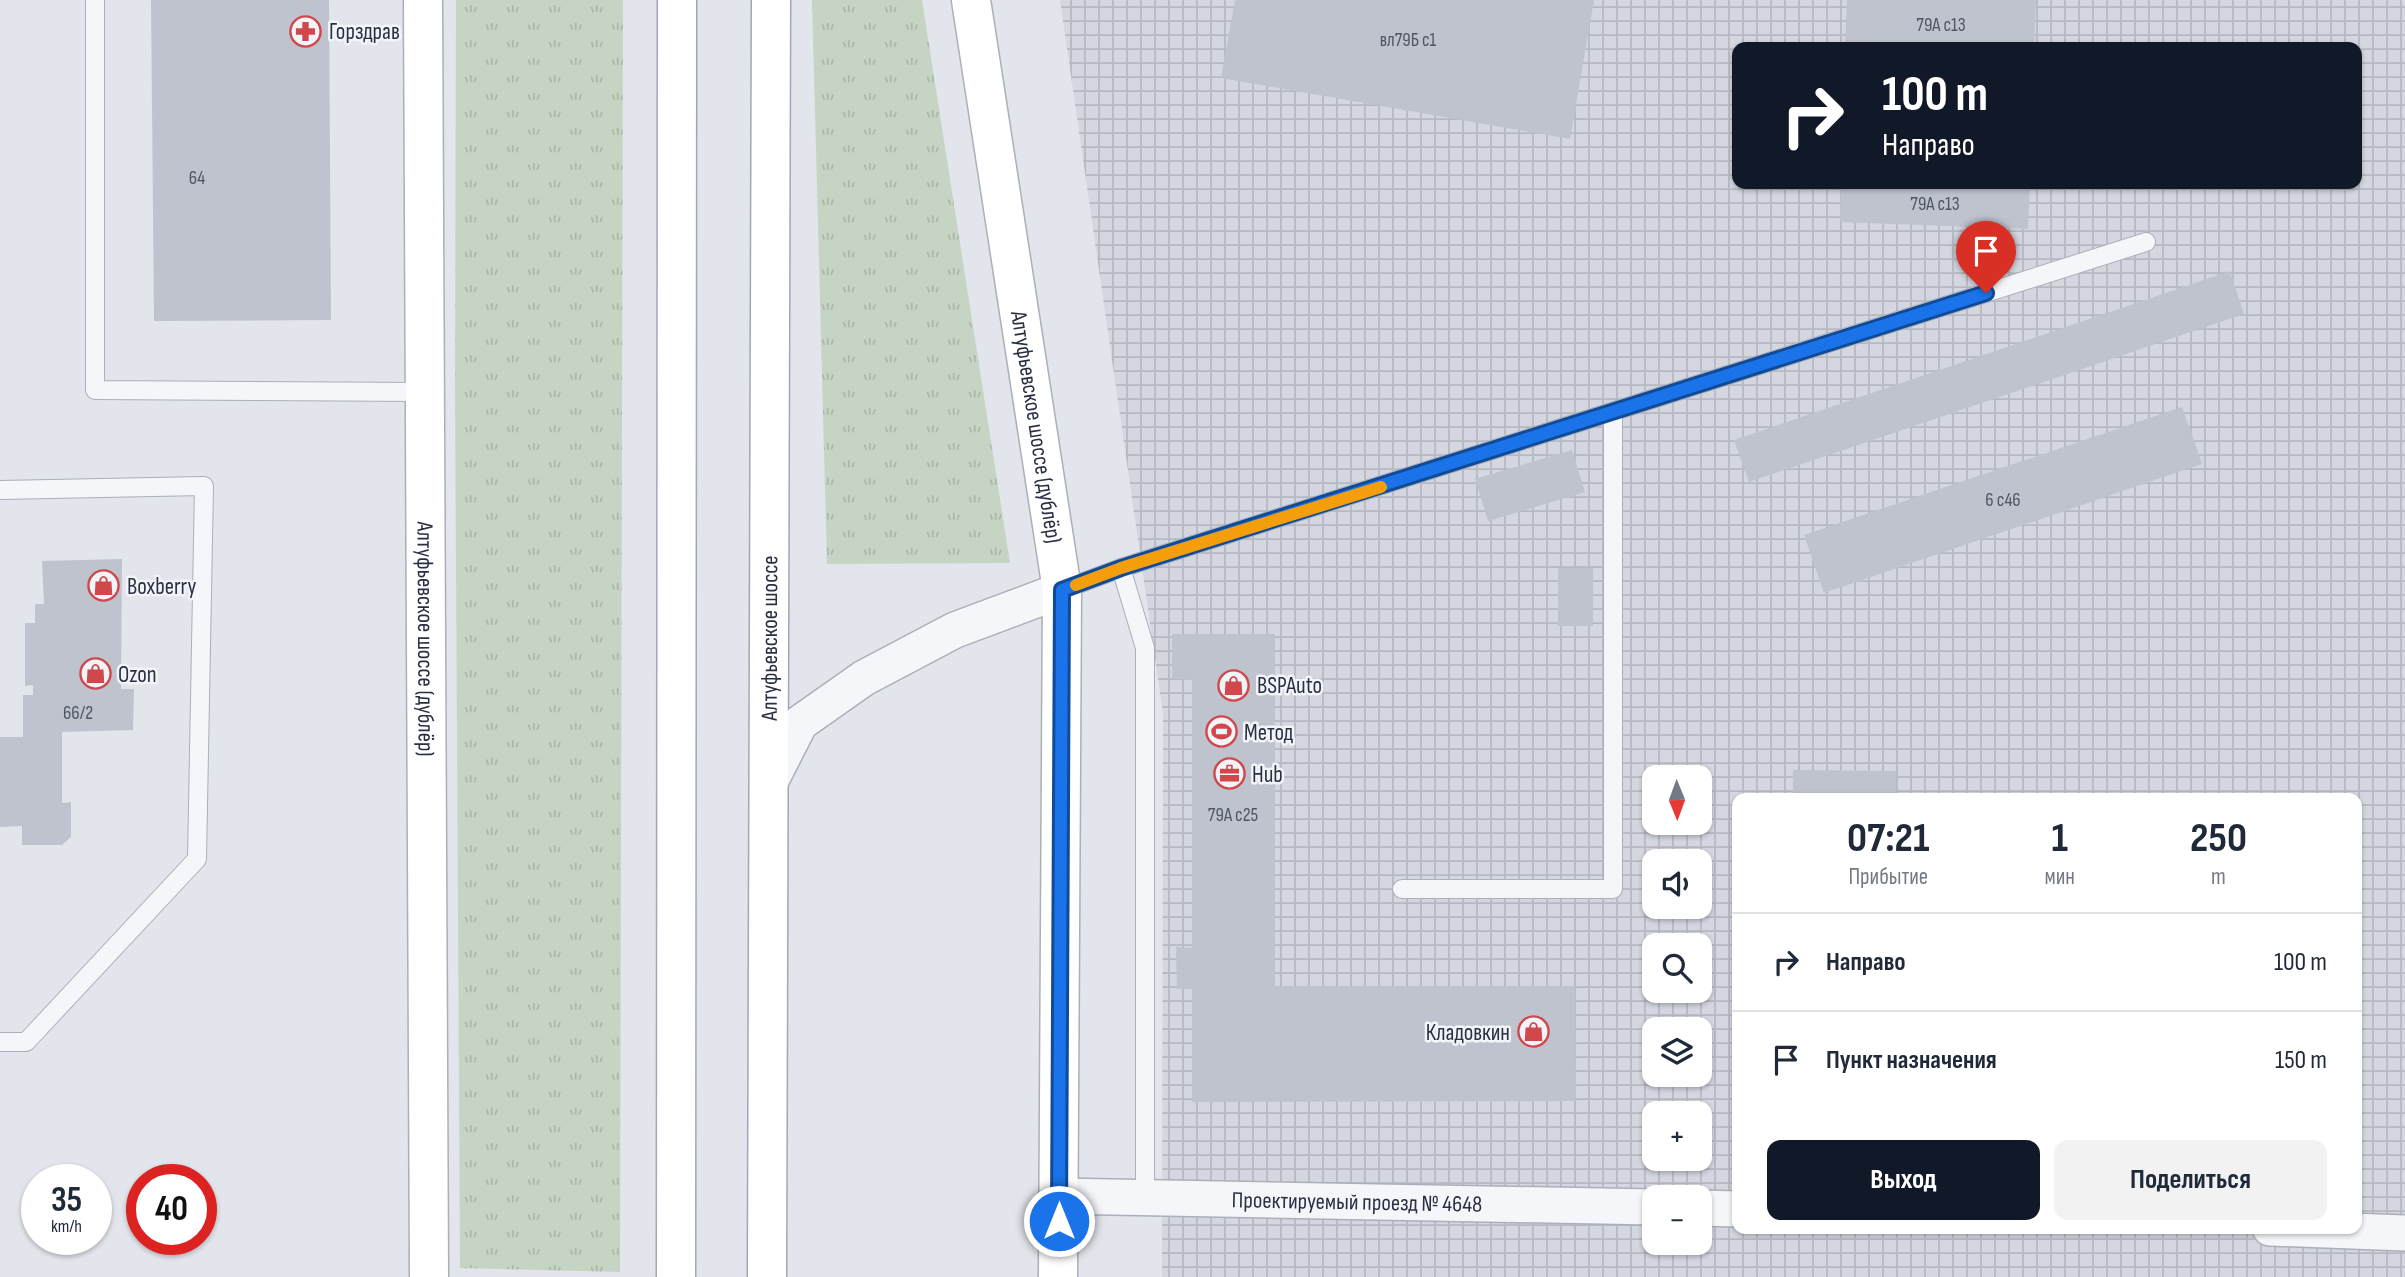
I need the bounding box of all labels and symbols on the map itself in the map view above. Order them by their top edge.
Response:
pharmacy icon: Горздрав [289,14,323,48]
house number: 79A c13 [1916,14,1966,37]
place label: Горздрав [329,18,400,46]
house number: вл79Б с1 [1380,29,1437,52]
house number: 64 [189,167,205,190]
house number: 79A c13 [1910,193,1960,216]
pin [1956,221,2016,293]
street label: Алтуфьевское шоссе (дублёр) [1004,308,1068,545]
house number: 6 с46 [1985,489,2021,512]
street label: Алтуфьевское шоссе (дублёр) [410,521,440,756]
street label: Алтуфьевское шоссе [756,555,784,722]
shop icon: Boxberry [87,569,121,603]
place label: Boxberry [127,573,196,601]
shop icon: Ozon [78,657,112,691]
place label: Ozon [118,661,157,689]
shop icon: BSPAuto [1217,668,1251,702]
place label: BSPAuto [1257,672,1322,700]
house number: 66/2 [63,702,93,725]
sports icon: Метод [1204,715,1238,749]
place label: Метод [1244,719,1294,747]
office icon: Hub [1212,757,1246,791]
place label: Hub [1252,761,1283,789]
north arrow [1642,765,1712,835]
house number: 79А с25 [1208,804,1258,827]
shop icon: Кладовкин [1516,1015,1550,1049]
place label: Кладовкин [1426,1019,1510,1047]
speed limit sign: 40 [126,1164,217,1255]
position arrow [1022,1184,1096,1258]
street label: Проектируемый проезд № 4648 [1231,1186,1483,1219]

